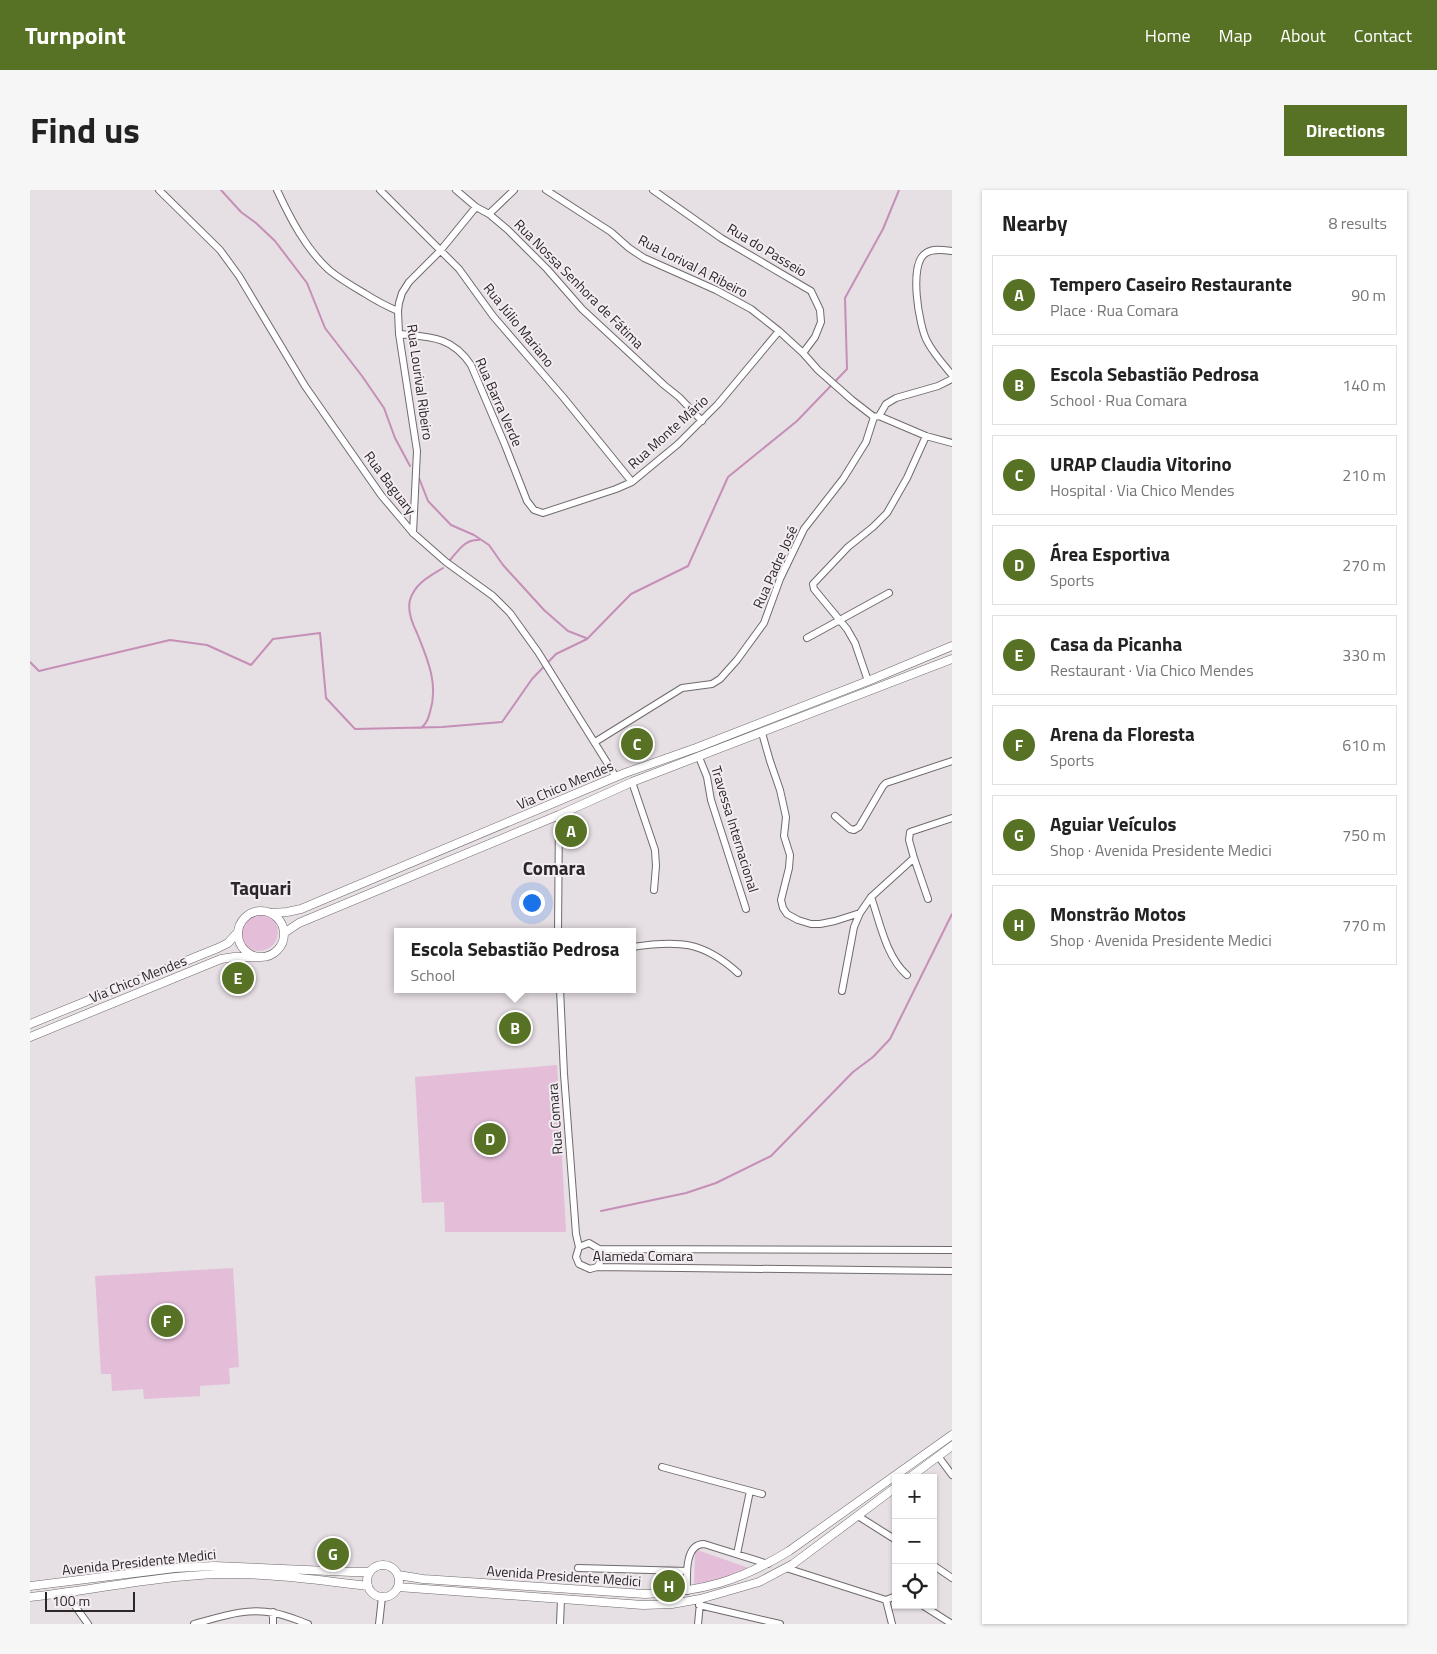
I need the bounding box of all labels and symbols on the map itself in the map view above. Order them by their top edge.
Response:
street label: Rua Nossa Senhora de Fátima [510,214,649,353]
street label: Rua do Passeio [723,217,811,282]
street label: Rua Lorival A Ribeiro [635,229,752,302]
street label: Rua Júlio Mariano [479,278,560,371]
street label: Rua Lourival Ribeiro [402,323,439,441]
street label: Rua Barra Verde [470,354,528,450]
street label: Rua Monte Mário [623,390,713,473]
street label: Rua Baguary [359,446,421,519]
street label: Rua Padre José [747,522,802,612]
pin: C [621,725,653,763]
street label: Via Chico Mendes [513,755,616,814]
street label: Travessa Internacional [706,763,765,895]
pin: A [555,812,587,850]
district label: Comara [523,853,586,882]
district label: Taquari [231,873,291,902]
your location [519,890,545,916]
street label: Via Chico Mendes [86,949,190,1008]
pin: E [222,959,254,997]
pin: B [499,1009,531,1047]
street label: Rua Comara [542,1083,567,1155]
pin: D [474,1120,506,1158]
street label: Alameda Comara [593,1245,693,1266]
pin: F [151,1302,183,1340]
pin: G [317,1535,349,1573]
street label: Avenida Presidente Medici [61,1543,217,1580]
street label: Avenida Presidente Medici [486,1560,642,1591]
pin: H [653,1567,685,1605]
scale bar [45,1589,135,1612]

